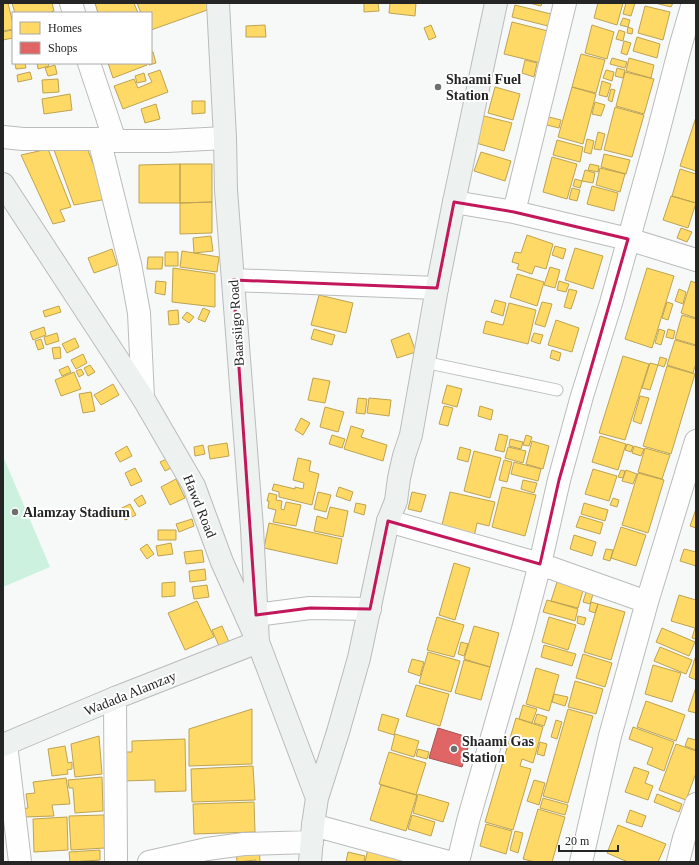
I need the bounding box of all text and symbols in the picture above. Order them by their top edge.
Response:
legend [12,12,152,64]
text: Homes [48,21,82,35]
text: Shops [48,41,78,55]
place label: Shaami Fuel Station [446,72,521,103]
marker: Shaami Fuel Station [433,82,443,92]
street label: Baarsiigo Road [226,279,247,367]
street label: Hawd Road [180,473,219,540]
place label: Alamzay Stadium [23,505,130,520]
marker: Alamzay Stadium [10,507,20,517]
street label: Wadada Alamzay [82,668,178,719]
place label: Shaami Gas Station [462,734,535,765]
marker: Shaami Gas Station [449,744,459,754]
scale bar [559,827,618,853]
text: 20 m [565,834,590,848]

